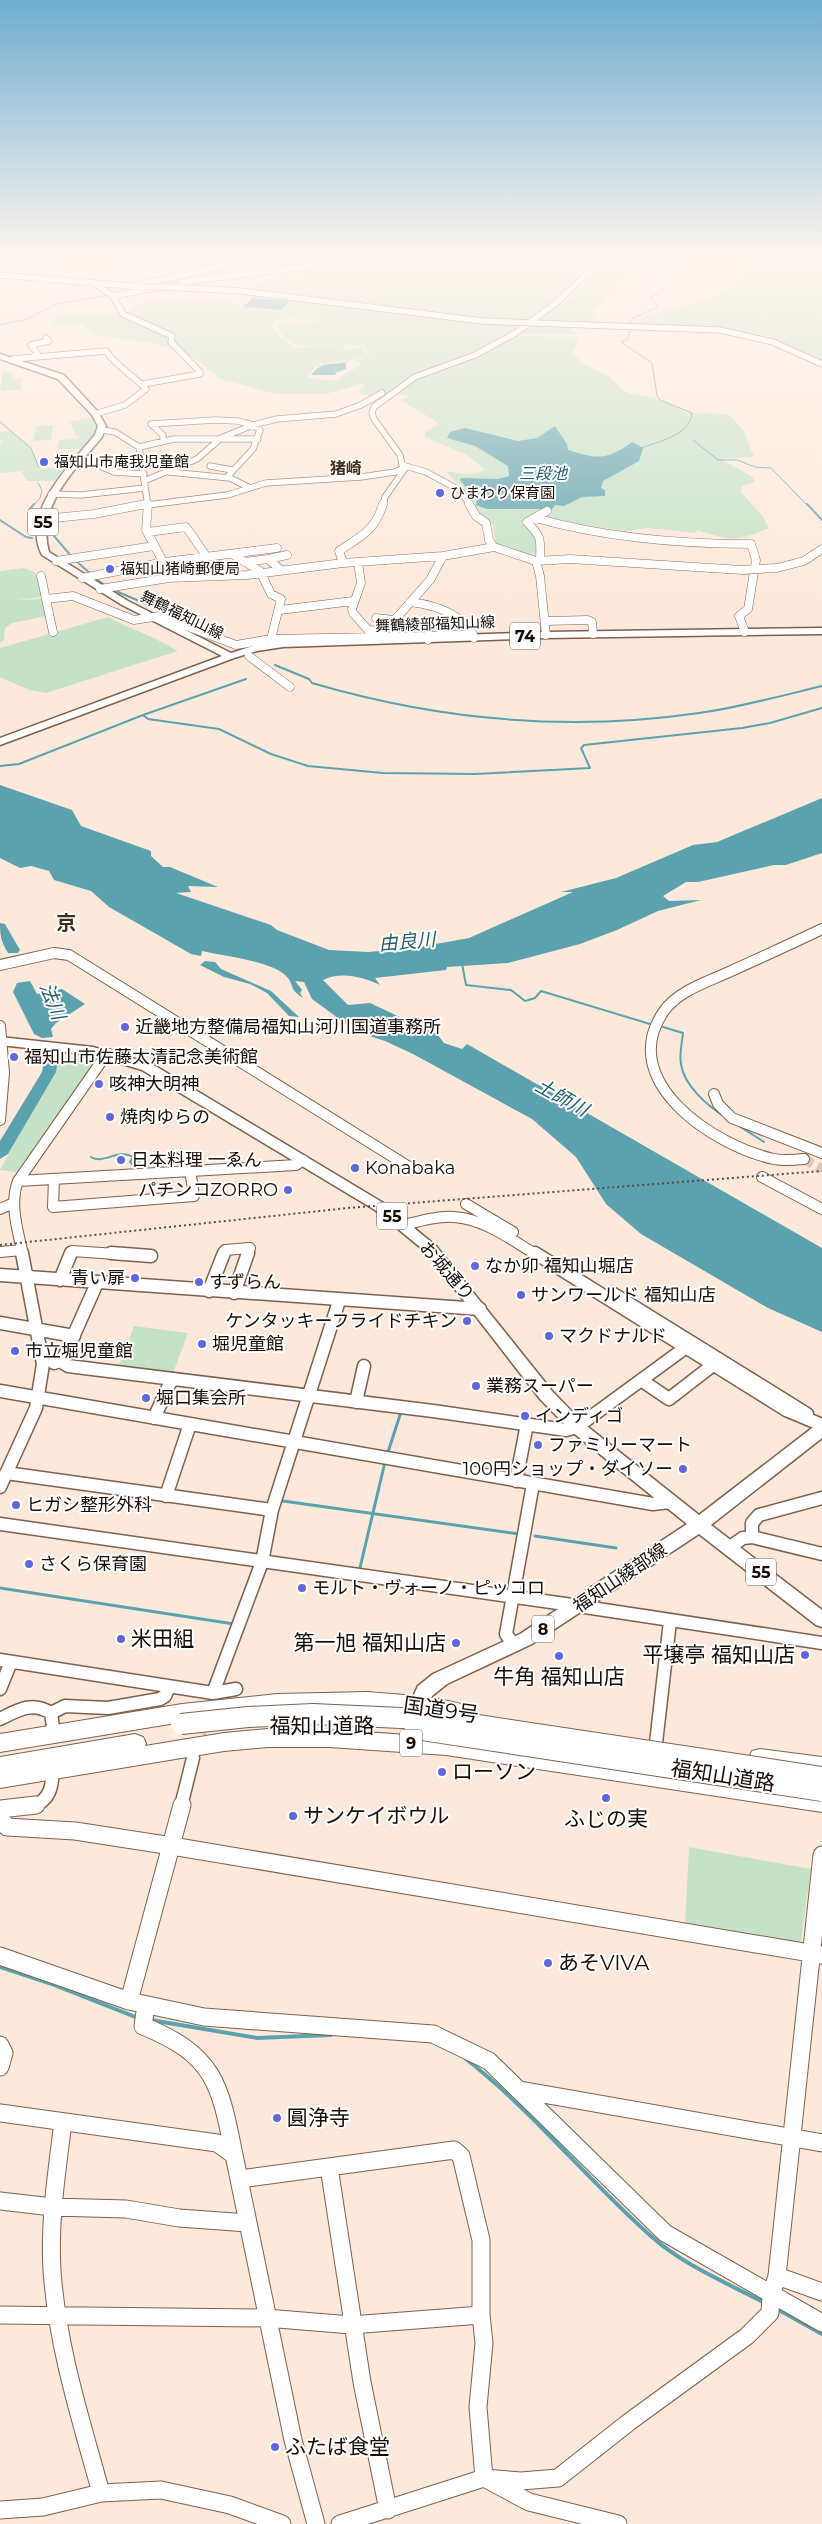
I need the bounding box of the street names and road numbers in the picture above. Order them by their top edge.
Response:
road number: 55 [28,508,58,536]
street label: 舞鶴福知山線 [138,586,227,643]
street label: 舞鶴綾部福知山線 [375,612,495,635]
road number: 74 [510,622,540,650]
road number: 55 [377,1202,407,1230]
street label: お城通り [415,1237,479,1305]
street label: 福知山綾部線 [569,1539,671,1617]
road number: 55 [746,1558,776,1585]
road number: 8 [532,1616,554,1642]
street label: 国道9号 [402,1692,480,1727]
street label: 福知山道路 [270,1713,375,1738]
road number: 9 [400,1730,422,1756]
street label: 福知山道路 [669,1755,777,1796]

